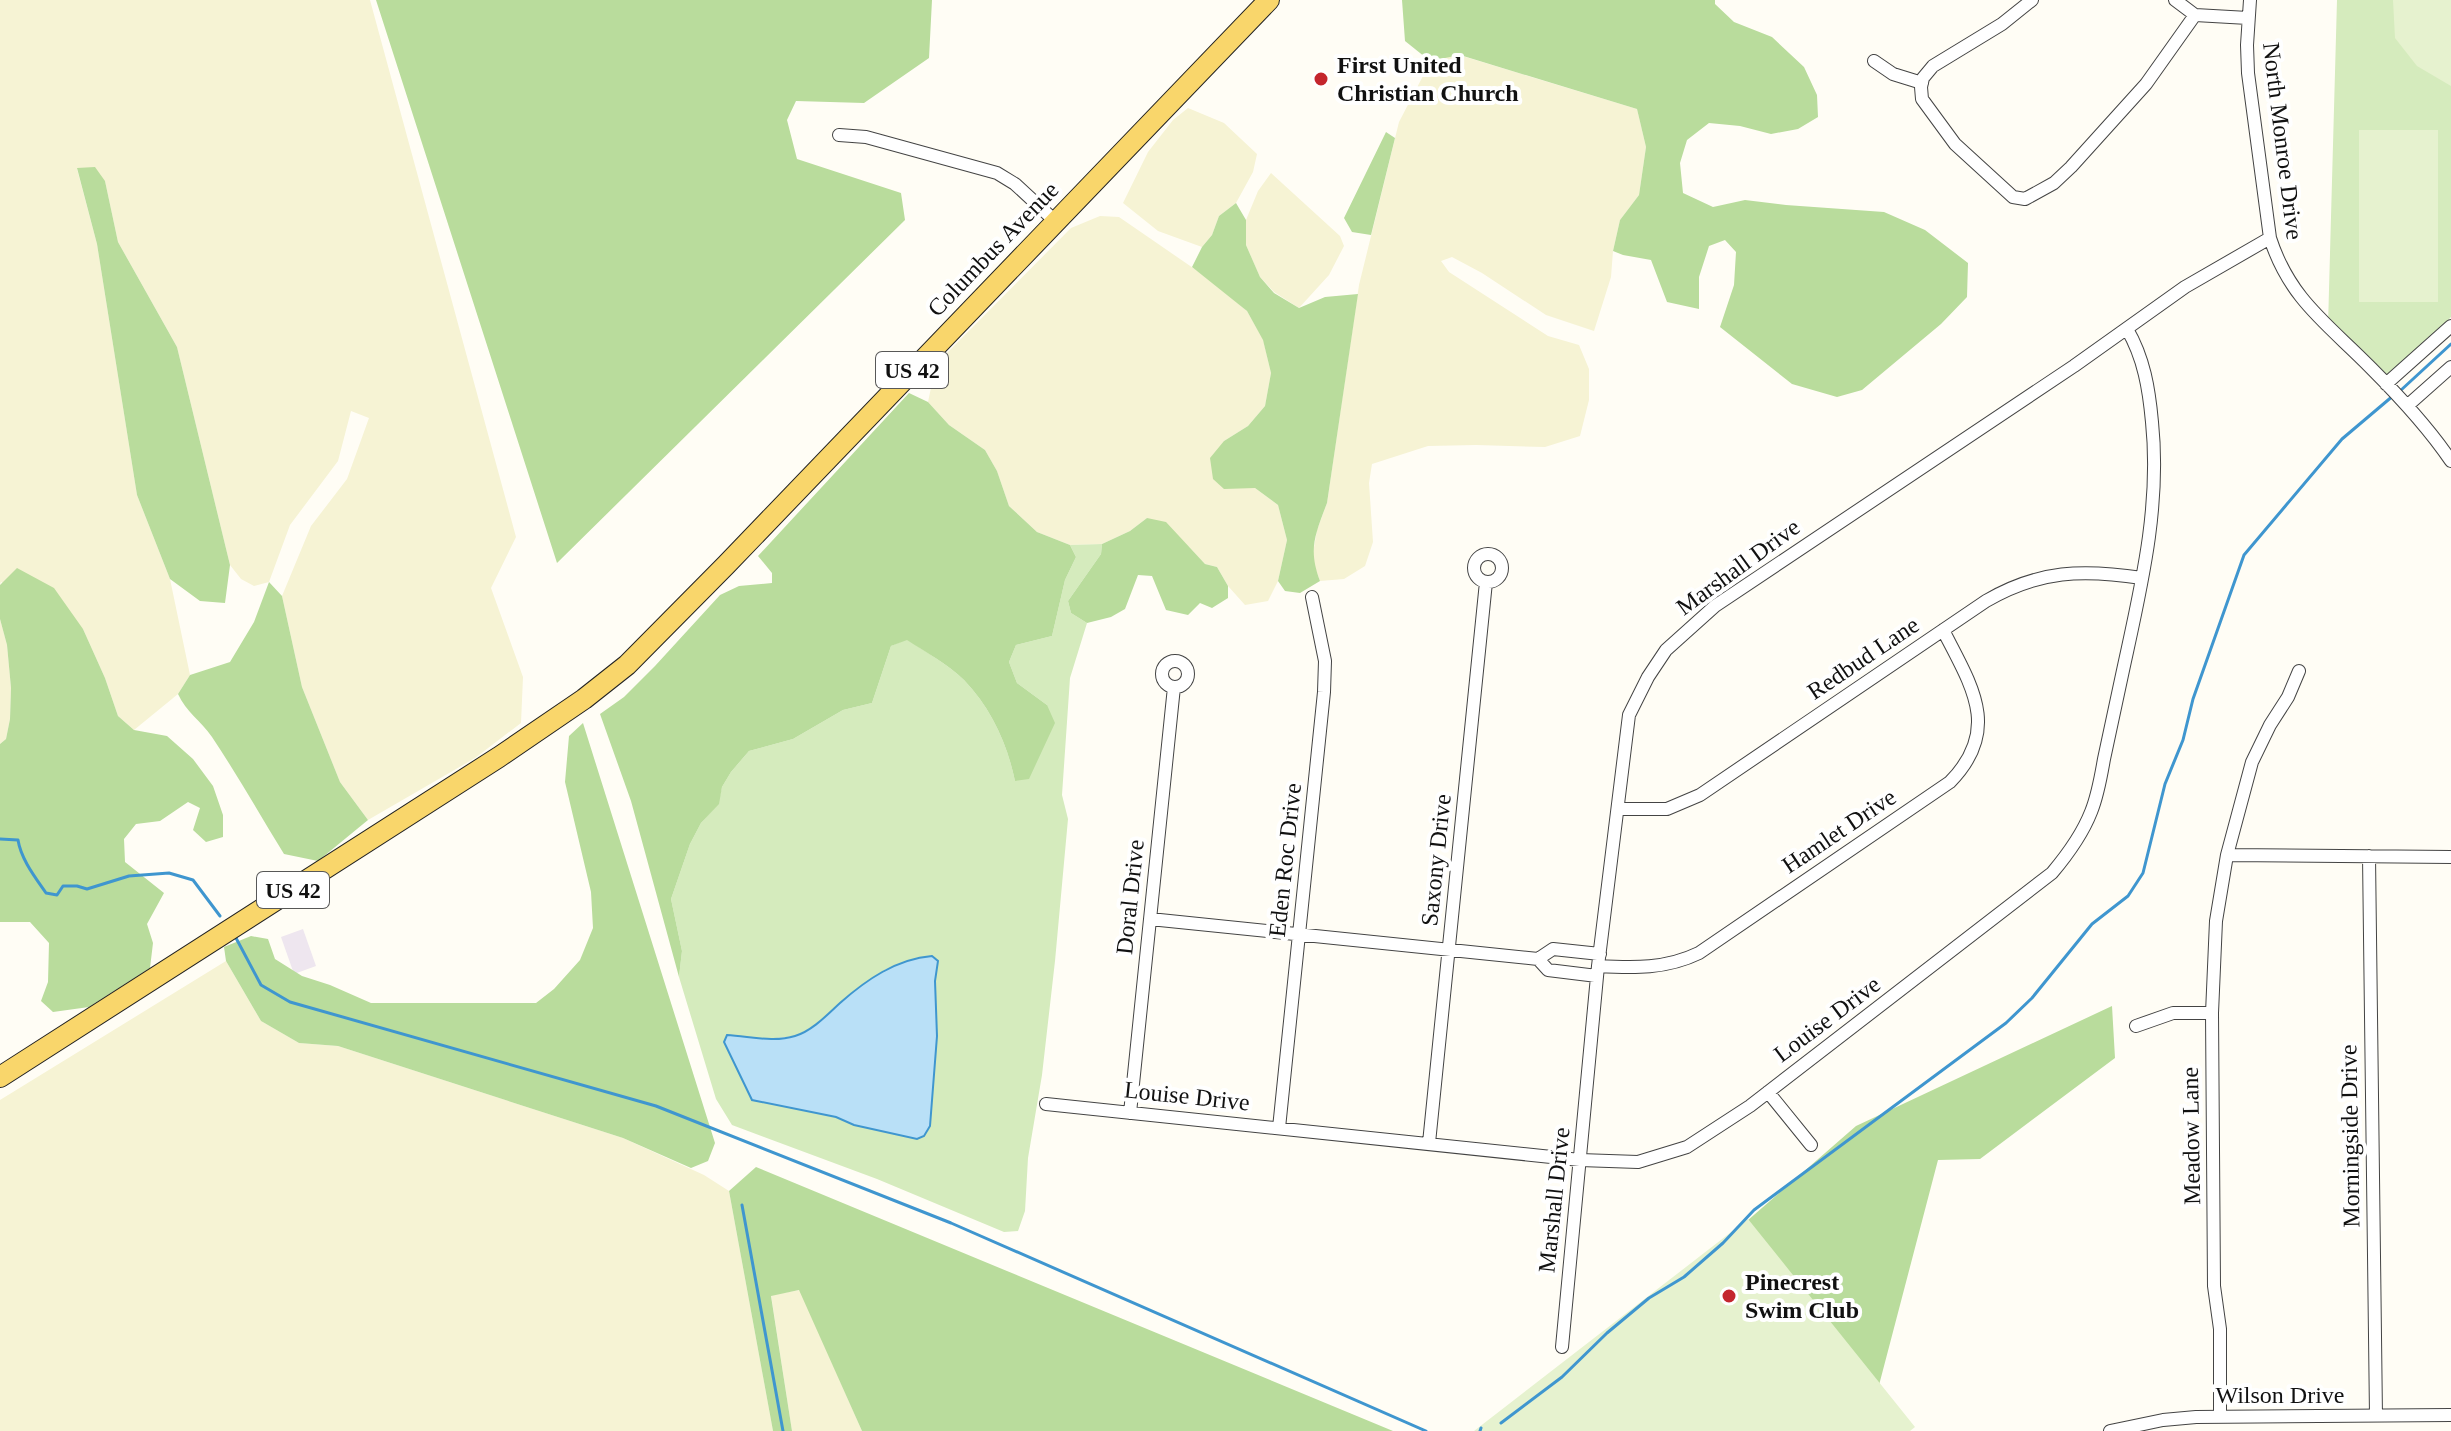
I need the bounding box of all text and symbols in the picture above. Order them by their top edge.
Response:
street label: North Monroe Drive [2258,41,2308,241]
place label: First United Christian Church [1337,52,1519,106]
marker: First United Christian Church [1312,70,1330,88]
street label: Columbus Avenue [922,177,1064,321]
road number: US 42 [876,352,948,388]
street label: Marshall Drive [1671,514,1805,620]
street label: Redbud Lane [1802,611,1924,705]
street label: Eden Roc Drive [1264,782,1306,938]
street label: Hamlet Drive [1777,784,1901,878]
street label: Saxony Drive [1416,793,1456,927]
street label: Doral Drive [1111,838,1149,956]
road number: US 42 [257,872,329,908]
street label: Louise Drive [1769,971,1885,1067]
street label: Morningside Drive [2335,1044,2365,1228]
street label: Meadow Lane [2177,1067,2205,1205]
street label: Louise Drive [1123,1076,1251,1116]
street label: Marshall Drive [1533,1126,1575,1274]
place label: Pinecrest Swim Club [1745,1269,1859,1323]
marker: Pinecrest Swim Club [1720,1287,1738,1305]
street label: Wilson Drive [2215,1382,2345,1408]

